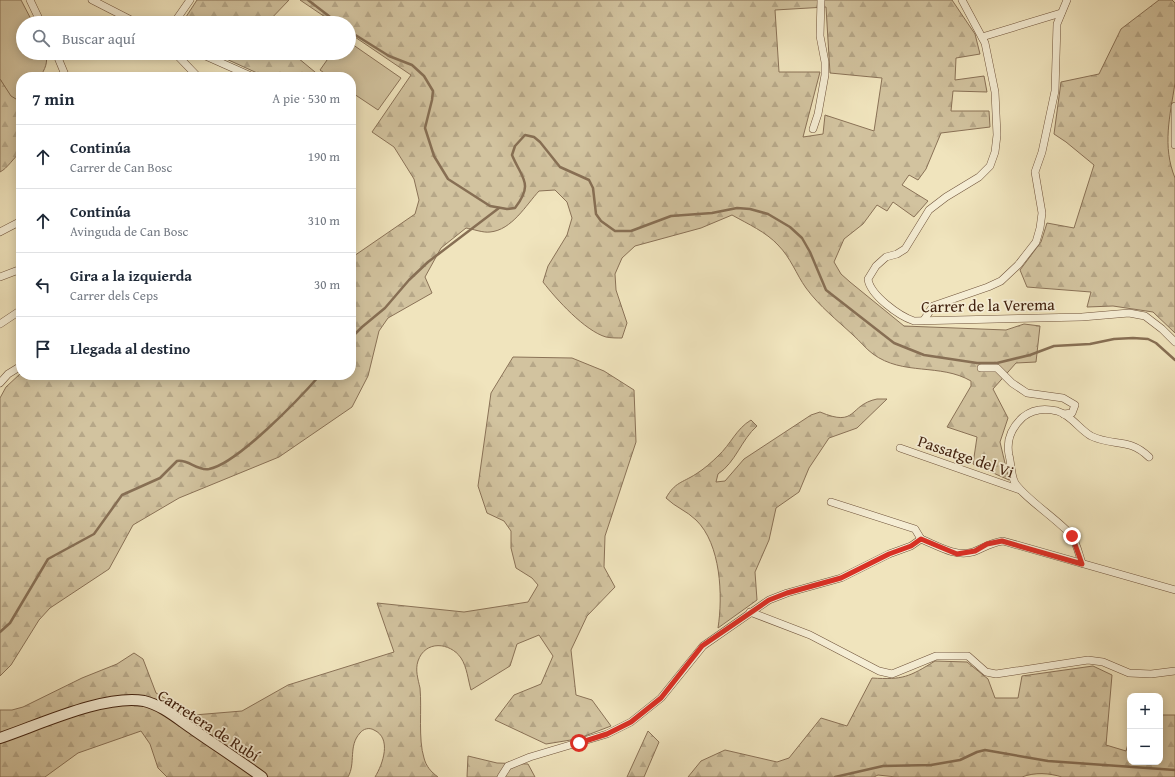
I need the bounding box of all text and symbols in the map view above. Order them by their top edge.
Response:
search box [16,16,356,60]
icon: search [30,27,52,49]
text: Buscar aquí [62,28,135,49]
text: 7 min [32,86,74,111]
text: A pie · 530 m [272,89,340,108]
text: Continúa [70,137,131,158]
icon: ahead [32,146,54,168]
text: 190 m [308,147,340,166]
text: Carrer de Can Bosc [70,158,172,177]
text: Continúa [70,201,131,222]
icon: ahead [32,210,54,232]
text: 310 m [308,211,340,230]
text: Avinguda de Can Bosc [70,222,188,241]
text: Gira a la izquierda [70,265,192,286]
icon: left [32,274,54,296]
text: 30 m [314,275,340,294]
text: Carrer dels Ceps [70,286,158,305]
street label: Carrer de la Verema [921,292,1055,318]
icon: arrive [32,338,54,360]
text: Llegada al destino [70,338,190,359]
street label: Passatge del Vi [915,428,1018,484]
route end [1063,527,1081,545]
street label: Carretera de Rubí [153,683,265,767]
map controls [1127,693,1163,765]
button: + [1127,693,1163,729]
button: − [1127,729,1163,765]
route start [570,734,588,752]

